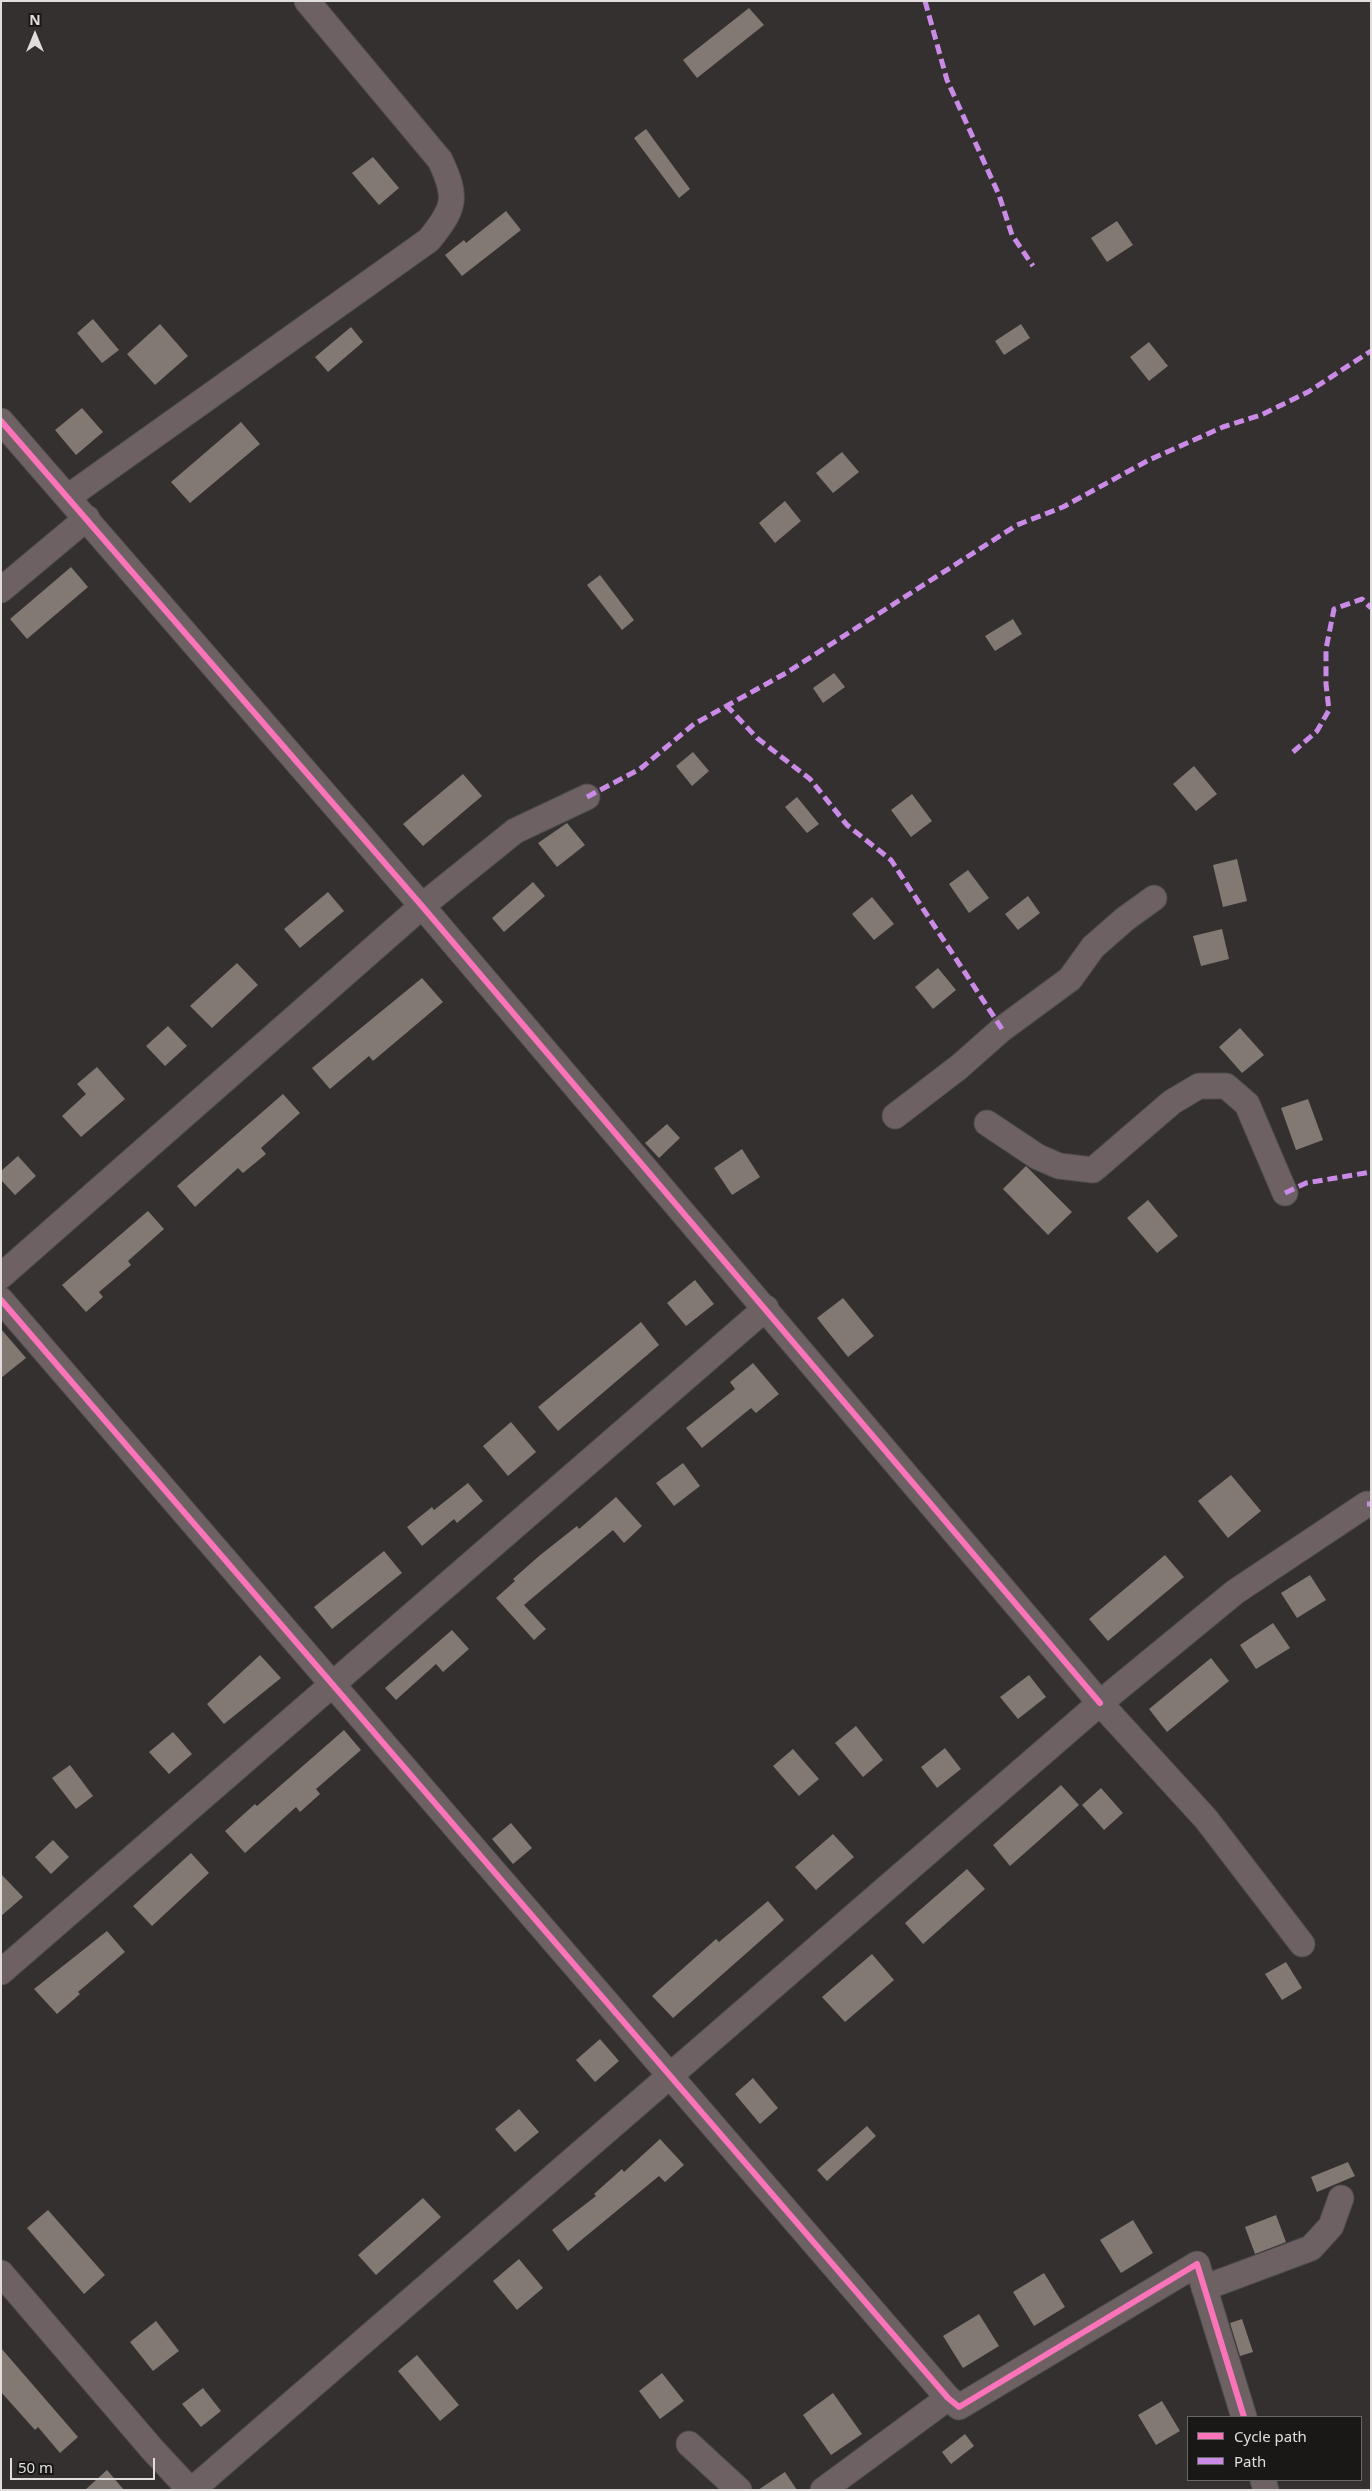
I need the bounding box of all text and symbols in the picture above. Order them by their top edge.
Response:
north arrow [10,10,60,60]
text: N [29,10,41,29]
legend [1187,2416,1362,2481]
text: Cycle path [1234,2426,1307,2446]
scale bar [12,2448,158,2480]
text: Path [1234,2451,1266,2471]
text: 50 m [18,2457,53,2477]

